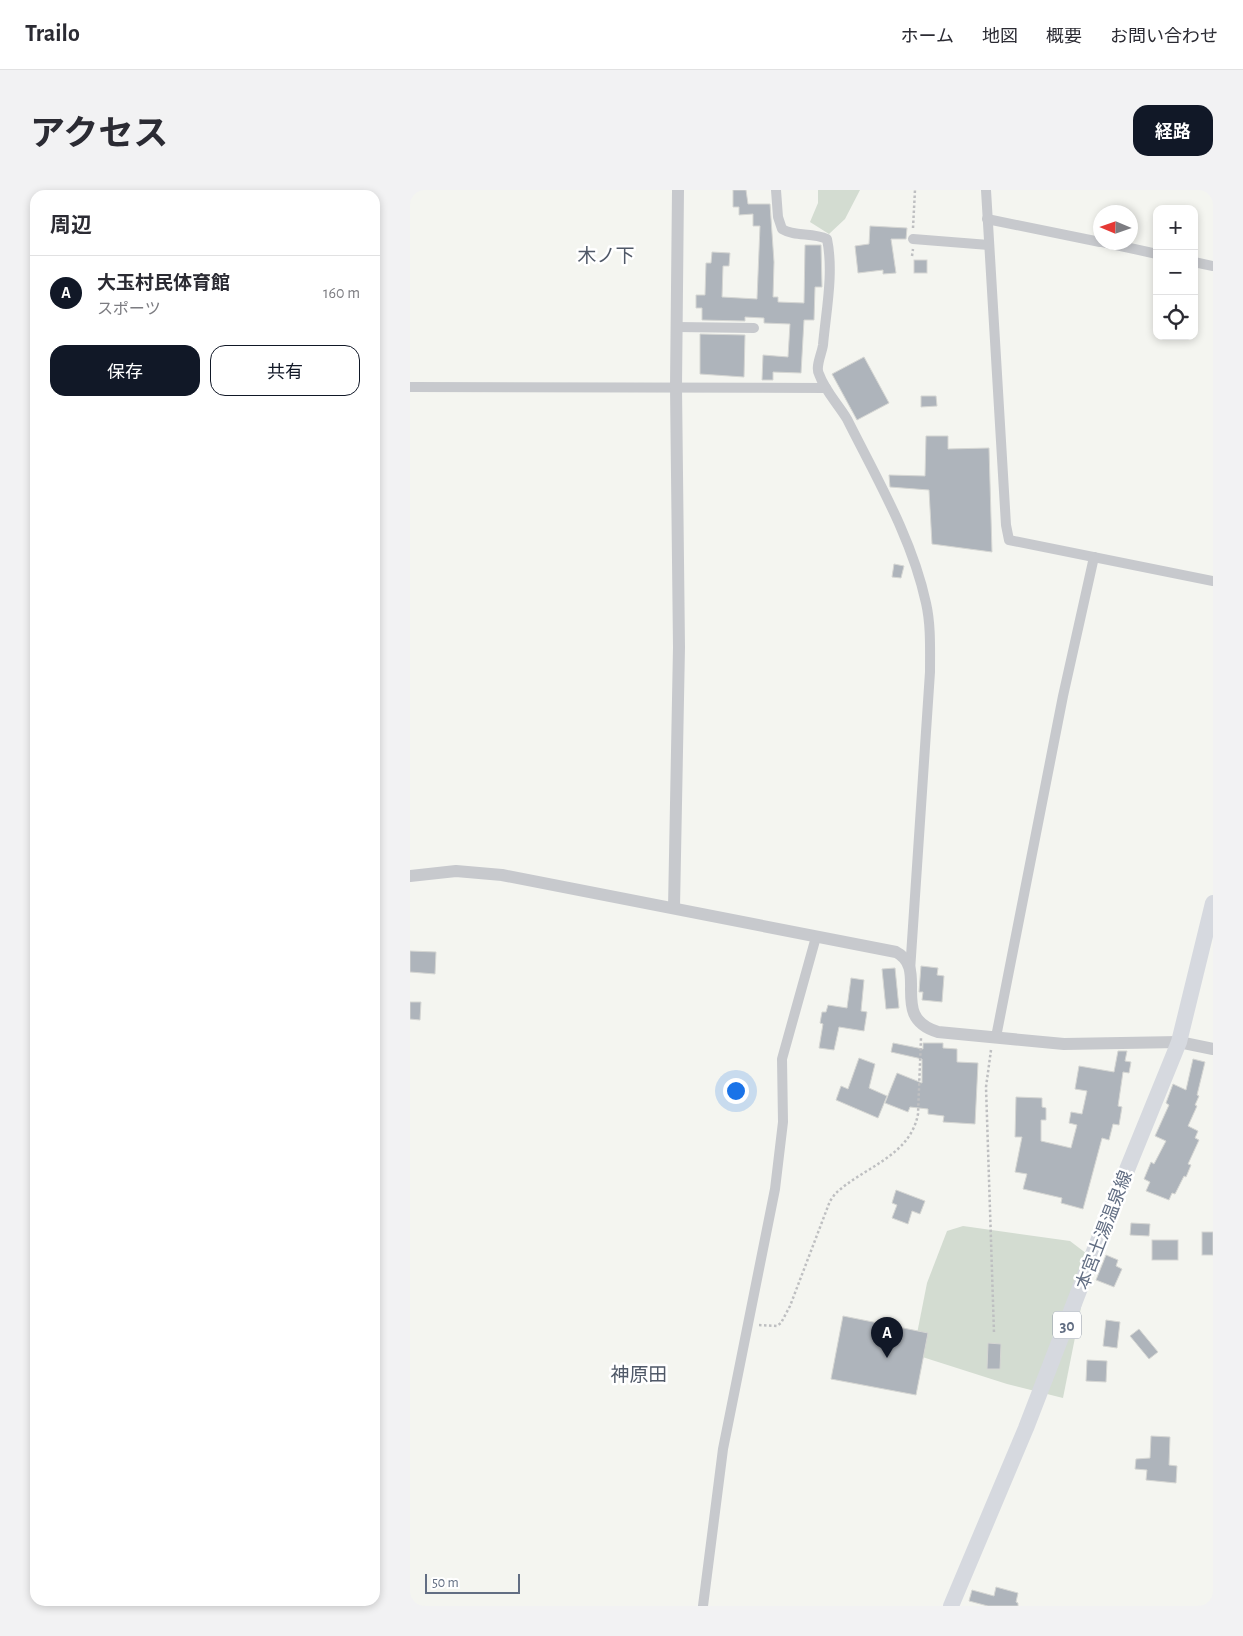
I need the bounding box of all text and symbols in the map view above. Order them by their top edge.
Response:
text: Trailo [25,22,80,46]
text: ホーム [901,28,954,46]
text: 地図 [982,28,1018,46]
text: 概要 [1046,28,1082,46]
text: お問い合わせ [1110,28,1218,46]
button: 経路 [1133,105,1213,156]
text: アクセス [30,117,168,152]
north arrow [1093,205,1138,250]
map controls [1153,205,1198,340]
button: + [1153,205,1198,250]
text: 周辺 [50,215,92,236]
district label: 木ノ下 [577,246,635,266]
button: − [1153,250,1198,295]
text: 大玉村民体育館 [97,274,230,293]
text: A [61,285,71,301]
text: 160 m [323,285,360,301]
button: locate [1153,295,1198,340]
text: スポーツ [97,301,161,317]
button: 保存 [50,345,200,396]
button: 共有 [210,345,360,396]
your location [723,1078,749,1104]
street label: 本宮土湯温泉線 [1072,1168,1136,1292]
road number: 30 [1053,1312,1081,1338]
pin: A [871,1317,903,1358]
district label: 神原田 [610,1364,668,1385]
scale bar [425,1571,520,1594]
text: 50 m [432,1576,459,1590]

